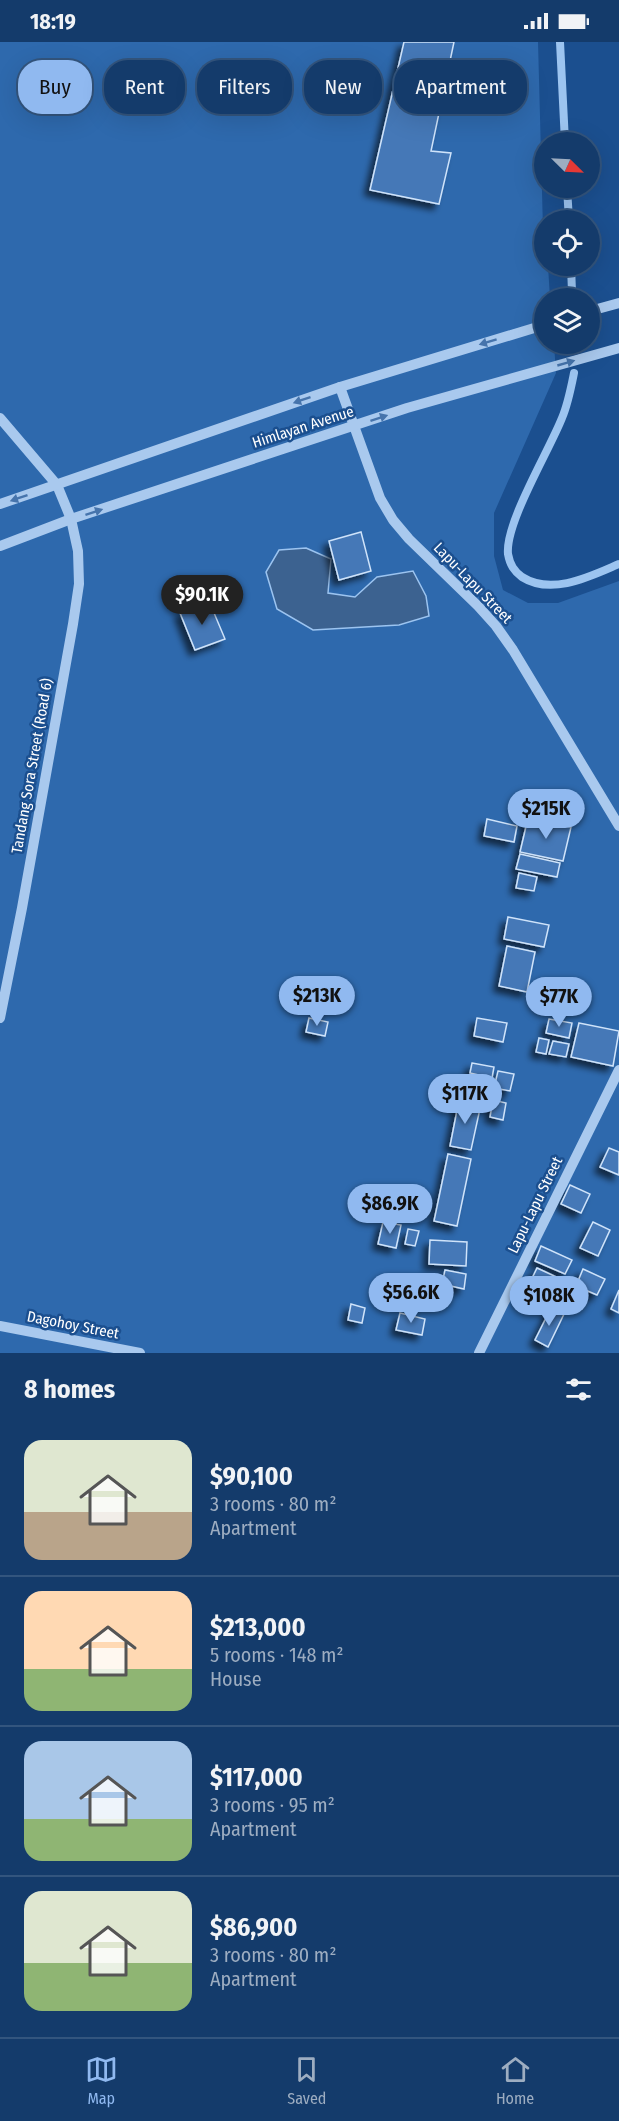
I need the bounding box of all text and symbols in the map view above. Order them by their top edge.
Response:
text: 18:19 [30,8,76,35]
chip: Buy [18,60,92,114]
chip: Rent [104,60,185,114]
chip: Filters [197,60,292,114]
chip: New [304,60,382,114]
chip: Apartment [394,60,527,114]
north arrow [534,132,600,198]
map controls [534,132,600,354]
button: locate [534,210,600,276]
button: layers [534,288,600,354]
one-way arrow [479,338,497,347]
one-way arrow [558,358,576,367]
one-way arrow [293,395,311,405]
street label: Himlayan Avenue [250,402,356,452]
one-way arrow [370,412,388,422]
one-way arrow [10,493,28,503]
one-way arrow [85,506,103,516]
street label: Lapu-Lapu Street [430,539,516,627]
pin: $90.1K [153,575,251,626]
text: $90.1K [175,582,229,606]
street label: Tandang Sora Street (Road 6) [8,677,56,855]
pin: $215K [504,789,588,840]
text: $215K [522,796,570,820]
pin: $213K [275,976,359,1027]
pin: $77K [523,977,595,1028]
text: $213K [293,983,341,1007]
text: $77K [540,984,578,1008]
pin: $117K [423,1074,507,1125]
text: $117K [442,1081,488,1105]
street label: Lapu-Lapu Street [504,1154,566,1256]
pin: $86.9K [341,1184,439,1235]
text: $86.9K [361,1191,419,1215]
pin: $56.6K [362,1273,460,1324]
pin: $108K [507,1276,591,1327]
text: $56.6K [383,1280,439,1304]
text: $108K [524,1283,574,1307]
street label: Dagohoy Street [25,1307,121,1343]
icon: filters [562,1373,595,1406]
text: 8 homes [24,1374,115,1405]
text: $90,100 [210,1461,293,1492]
icon: home [72,1464,144,1536]
text: 3 rooms · 80 m² [210,1492,336,1516]
text: Apartment [210,1516,297,1540]
text: $213,000 [210,1612,306,1643]
icon: home [72,1615,144,1687]
text: 5 rooms · 148 m² [210,1643,344,1667]
text: House [210,1667,262,1691]
text: $117,000 [210,1762,303,1793]
icon: home [72,1765,144,1837]
text: 3 rooms · 95 m² [210,1793,335,1817]
text: Apartment [210,1817,297,1841]
text: $86,900 [210,1912,297,1943]
icon: home [72,1915,144,1987]
text: 3 rooms · 80 m² [210,1943,336,1967]
text: Apartment [210,1967,297,1991]
tab: Map [85,2053,118,2108]
tab: Saved [287,2053,326,2108]
tab: Home [496,2053,534,2108]

